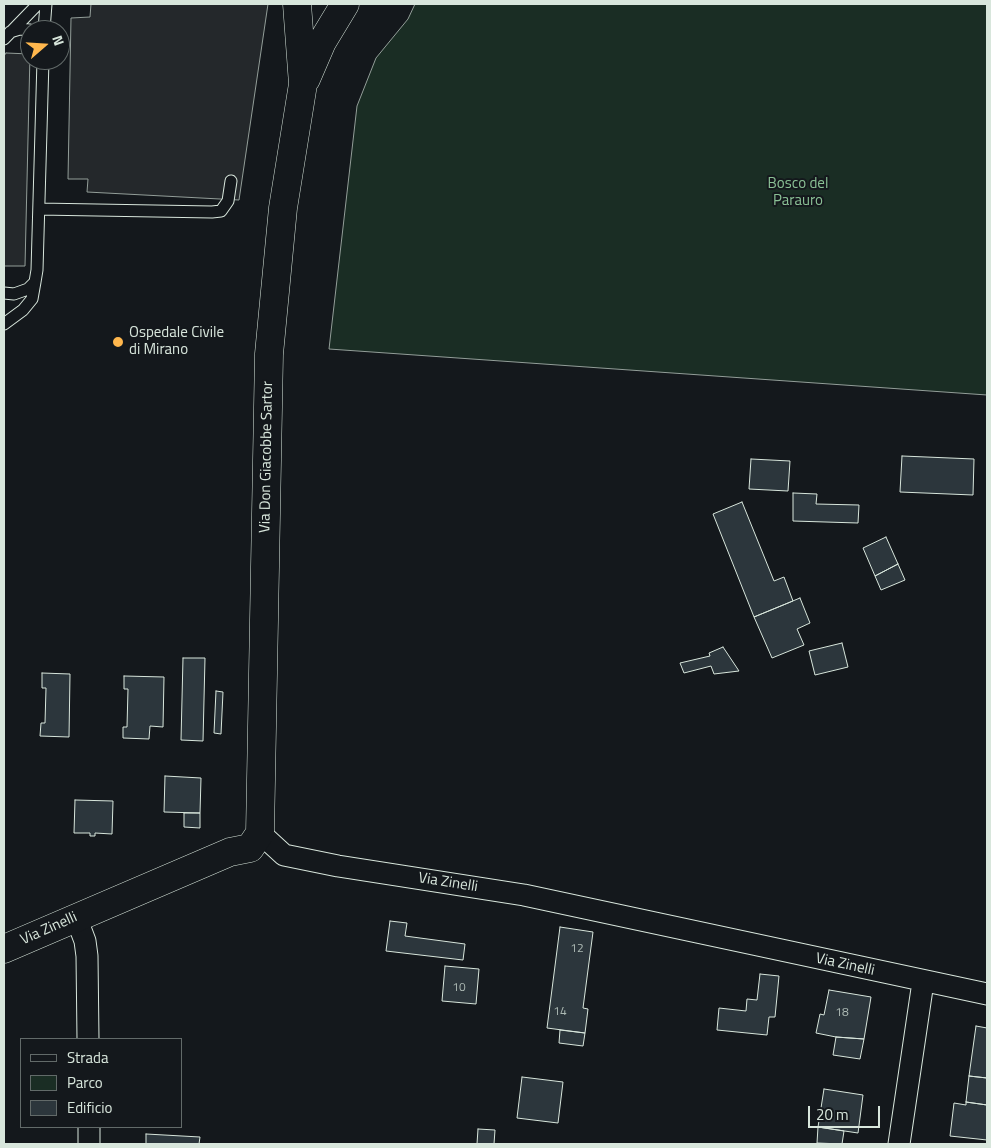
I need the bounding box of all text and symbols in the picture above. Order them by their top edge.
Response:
north arrow [20,20,70,70]
text: N [47,32,70,48]
park label: Bosco del Parauro [768,175,828,210]
place label: Ospedale Civile di Mirano [129,324,224,359]
marker: Ospedale Civile di Mirano [111,335,125,349]
street label: Via Don Giacobbe Sartor [257,381,277,533]
street label: Via Zinelli [417,869,479,897]
street label: Via Zinelli [18,909,80,949]
house number: 12 [570,942,584,956]
street label: Via Zinelli [814,950,876,980]
house number: 10 [452,981,466,995]
house number: 14 [553,1005,567,1019]
house number: 18 [835,1006,849,1020]
legend [20,1038,182,1128]
text: Strada [67,1046,108,1069]
text: Parco [67,1071,103,1094]
text: Edificio [67,1096,112,1119]
scale bar [811,1096,884,1128]
text: 20 m [816,1103,849,1126]

